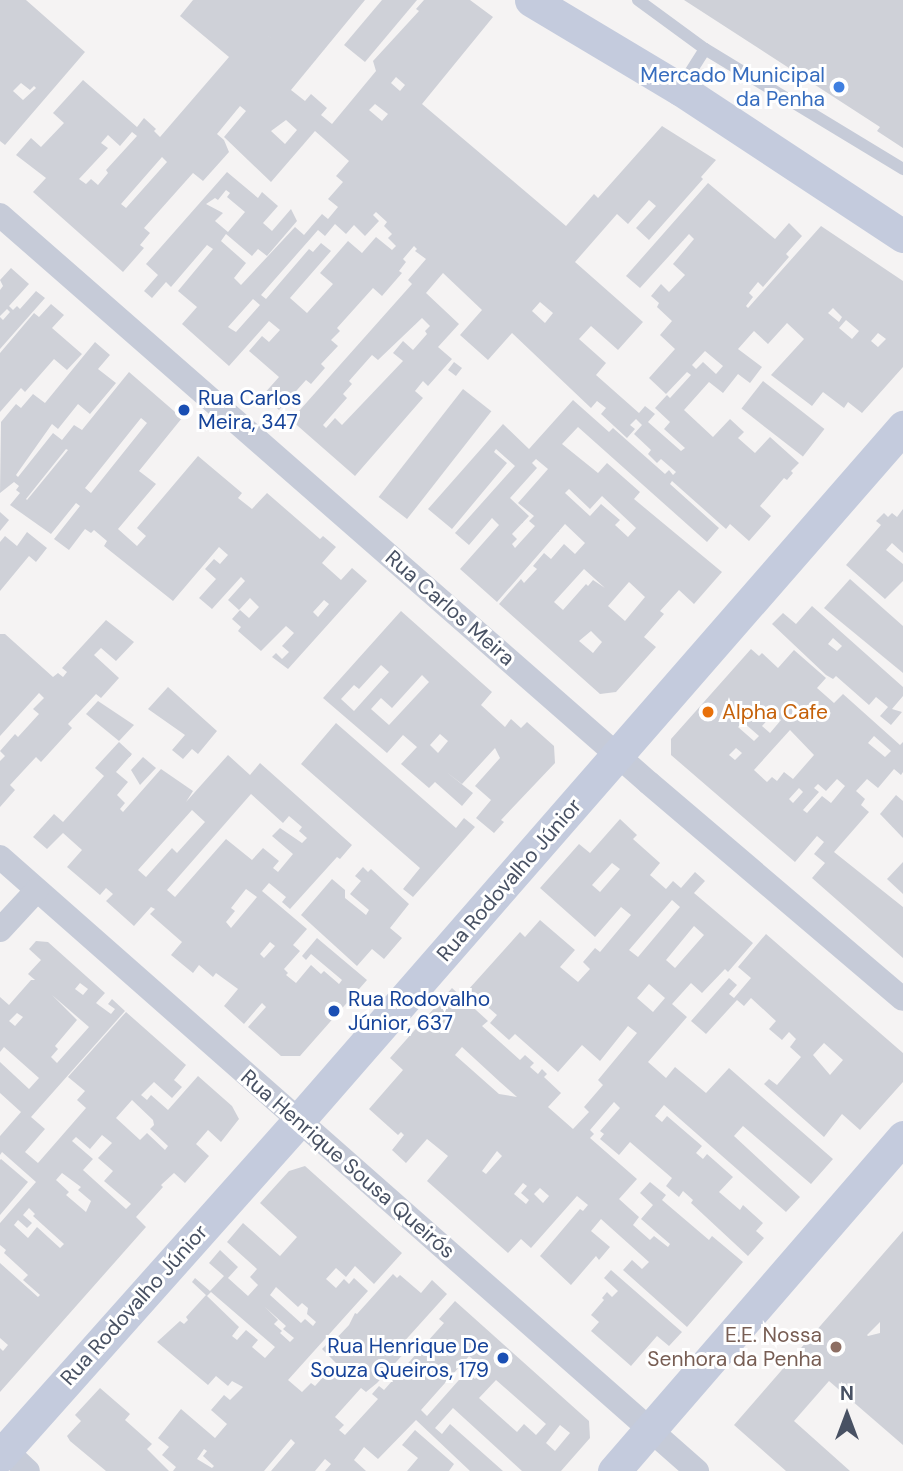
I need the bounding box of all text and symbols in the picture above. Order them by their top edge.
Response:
place label: Mercado Municipal da Penha [640,62,825,112]
marker: Mercado Municipal da Penha [831,79,847,95]
place label: Rua Carlos Meira, 347 [198,385,301,435]
marker: Rua Carlos Meira, 347 [176,402,192,418]
street label: Rua Carlos Meira [380,545,520,671]
place label: Alpha Cafe [722,699,828,725]
marker: Alpha Cafe [700,704,716,720]
street label: Rua Rodovalho Júnior [431,793,587,967]
place label: Rua Rodovalho Júnior, 637 [348,986,490,1036]
marker: Rua Rodovalho Júnior, 637 [326,1003,342,1019]
street label: Rua Henrique Sousa Queirós [236,1064,460,1264]
street label: Rua Rodovalho Júnior [55,1219,213,1391]
place label: E.E. Nossa Senhora da Penha [647,1322,822,1372]
place label: Rua Henrique De Souza Queiros, 179 [310,1333,489,1383]
marker: E.E. Nossa Senhora da Penha [828,1339,844,1355]
marker: Rua Henrique De Souza Queiros, 179 [495,1350,511,1366]
north arrow [812,1380,882,1450]
text: N [840,1381,854,1406]

